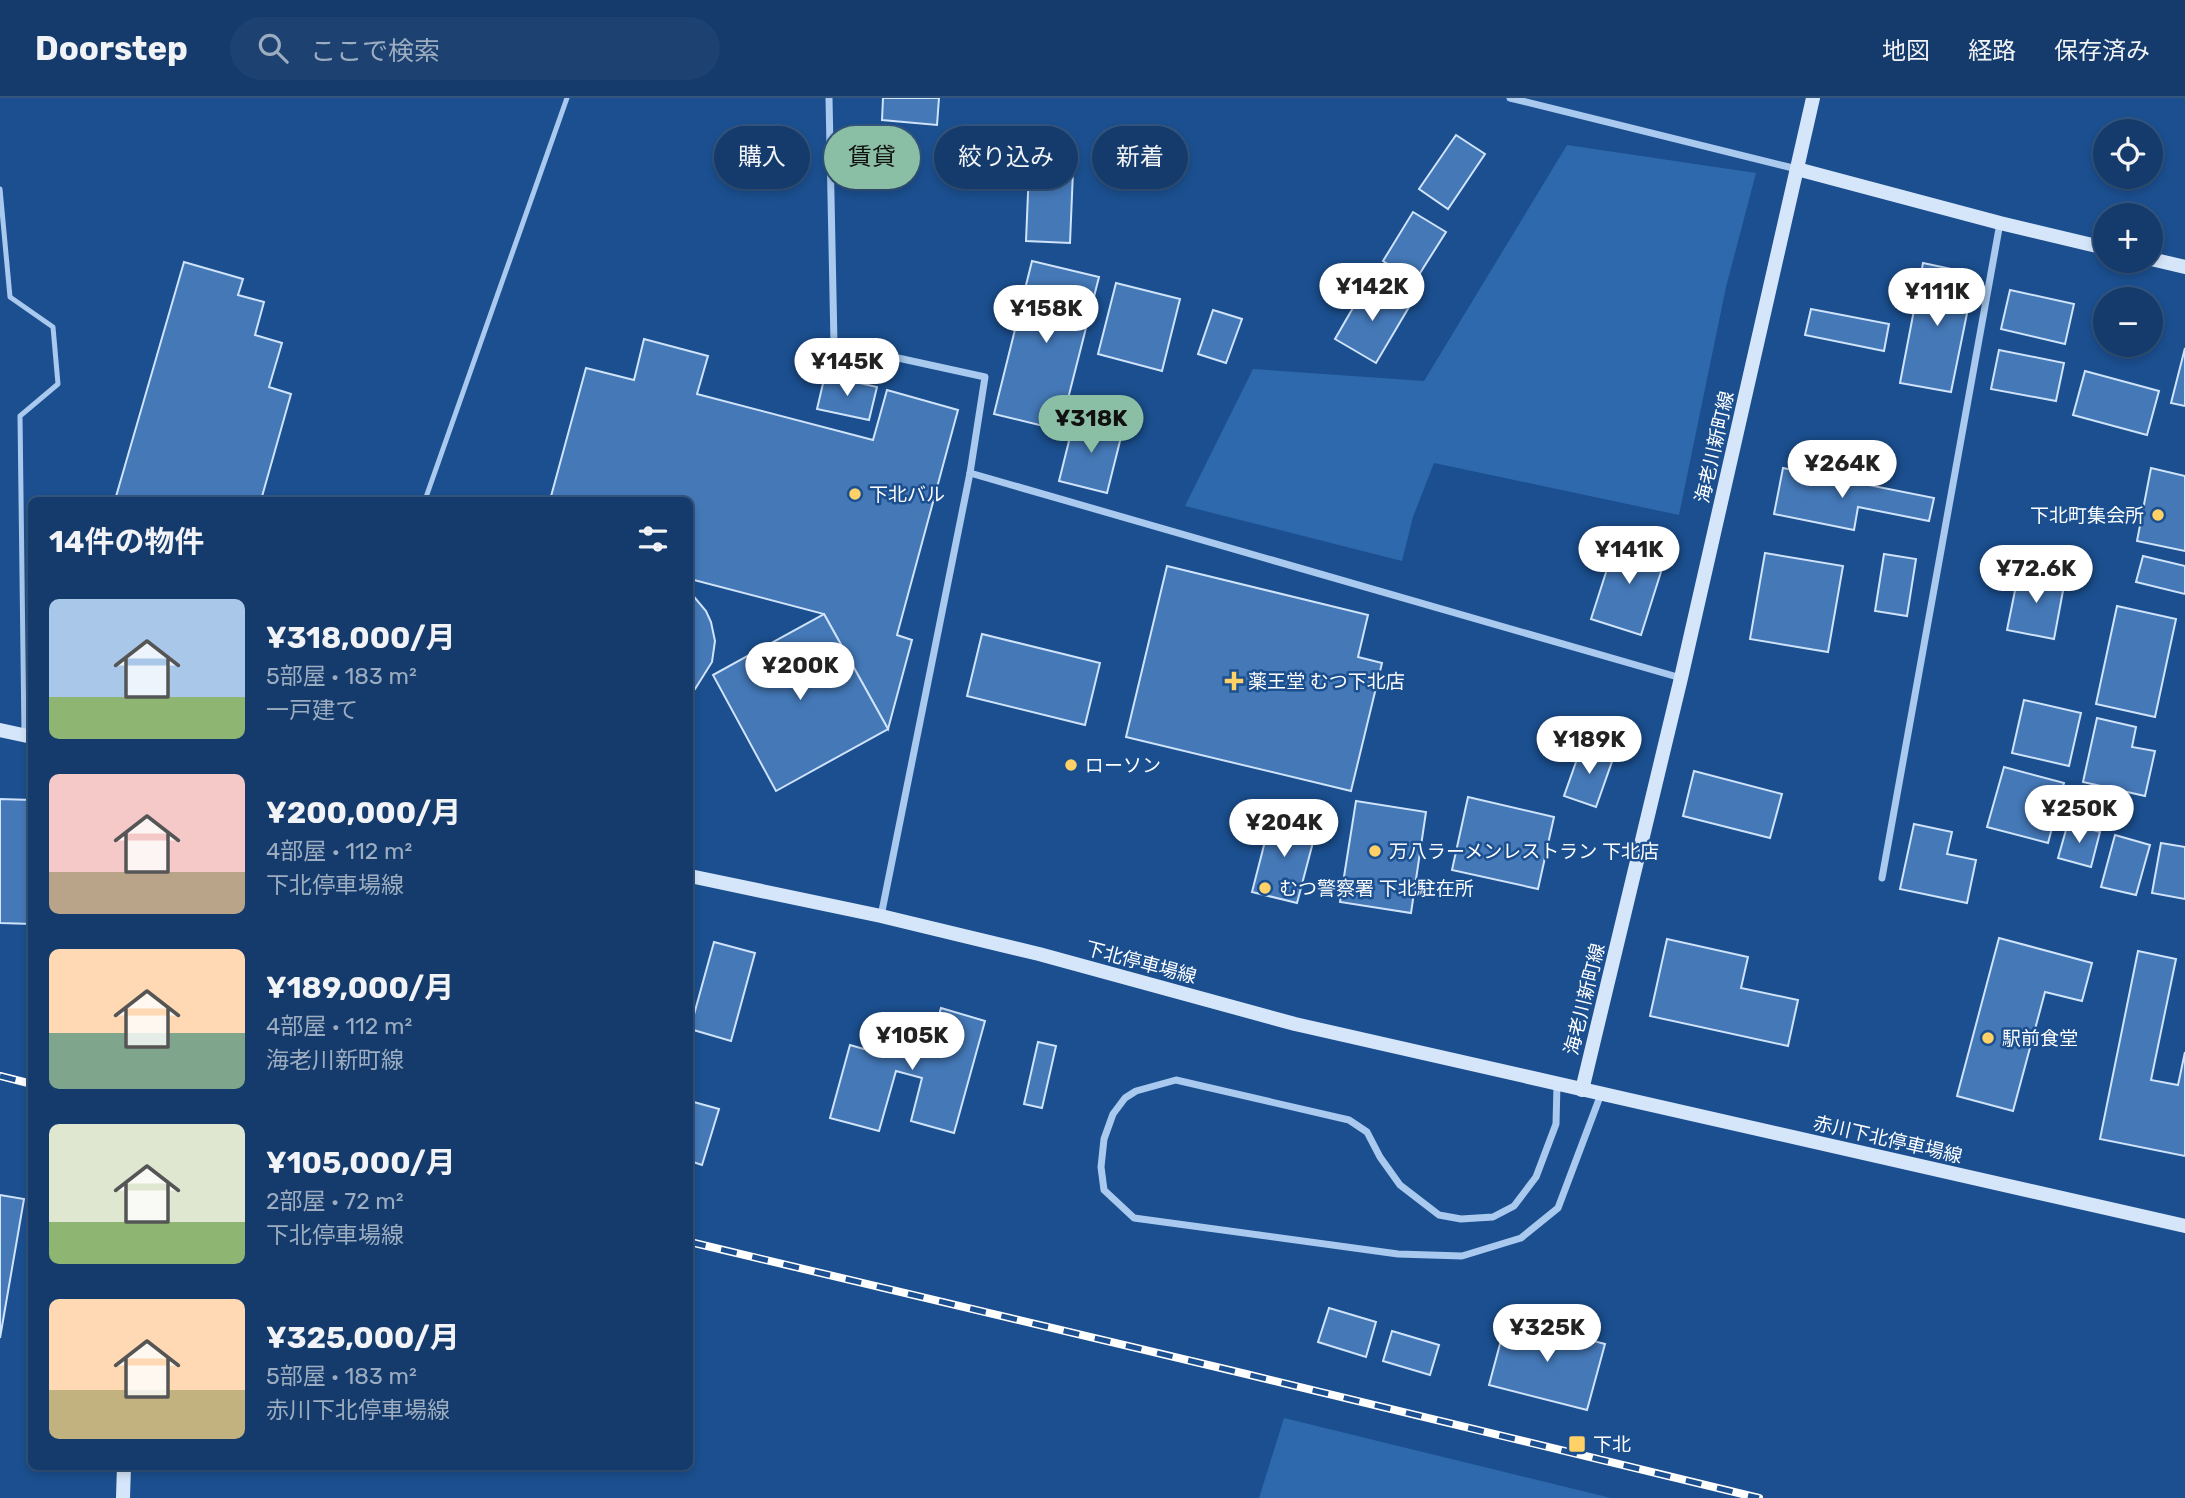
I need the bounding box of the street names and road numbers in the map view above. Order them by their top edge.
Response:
street label: 海老川新町線 [1690,389,1739,505]
street label: 下北停車場線 [1083,937,1199,988]
street label: 海老川新町線 [1560,941,1609,1057]
street label: 赤川下北停車場線 [1811,1111,1965,1168]

